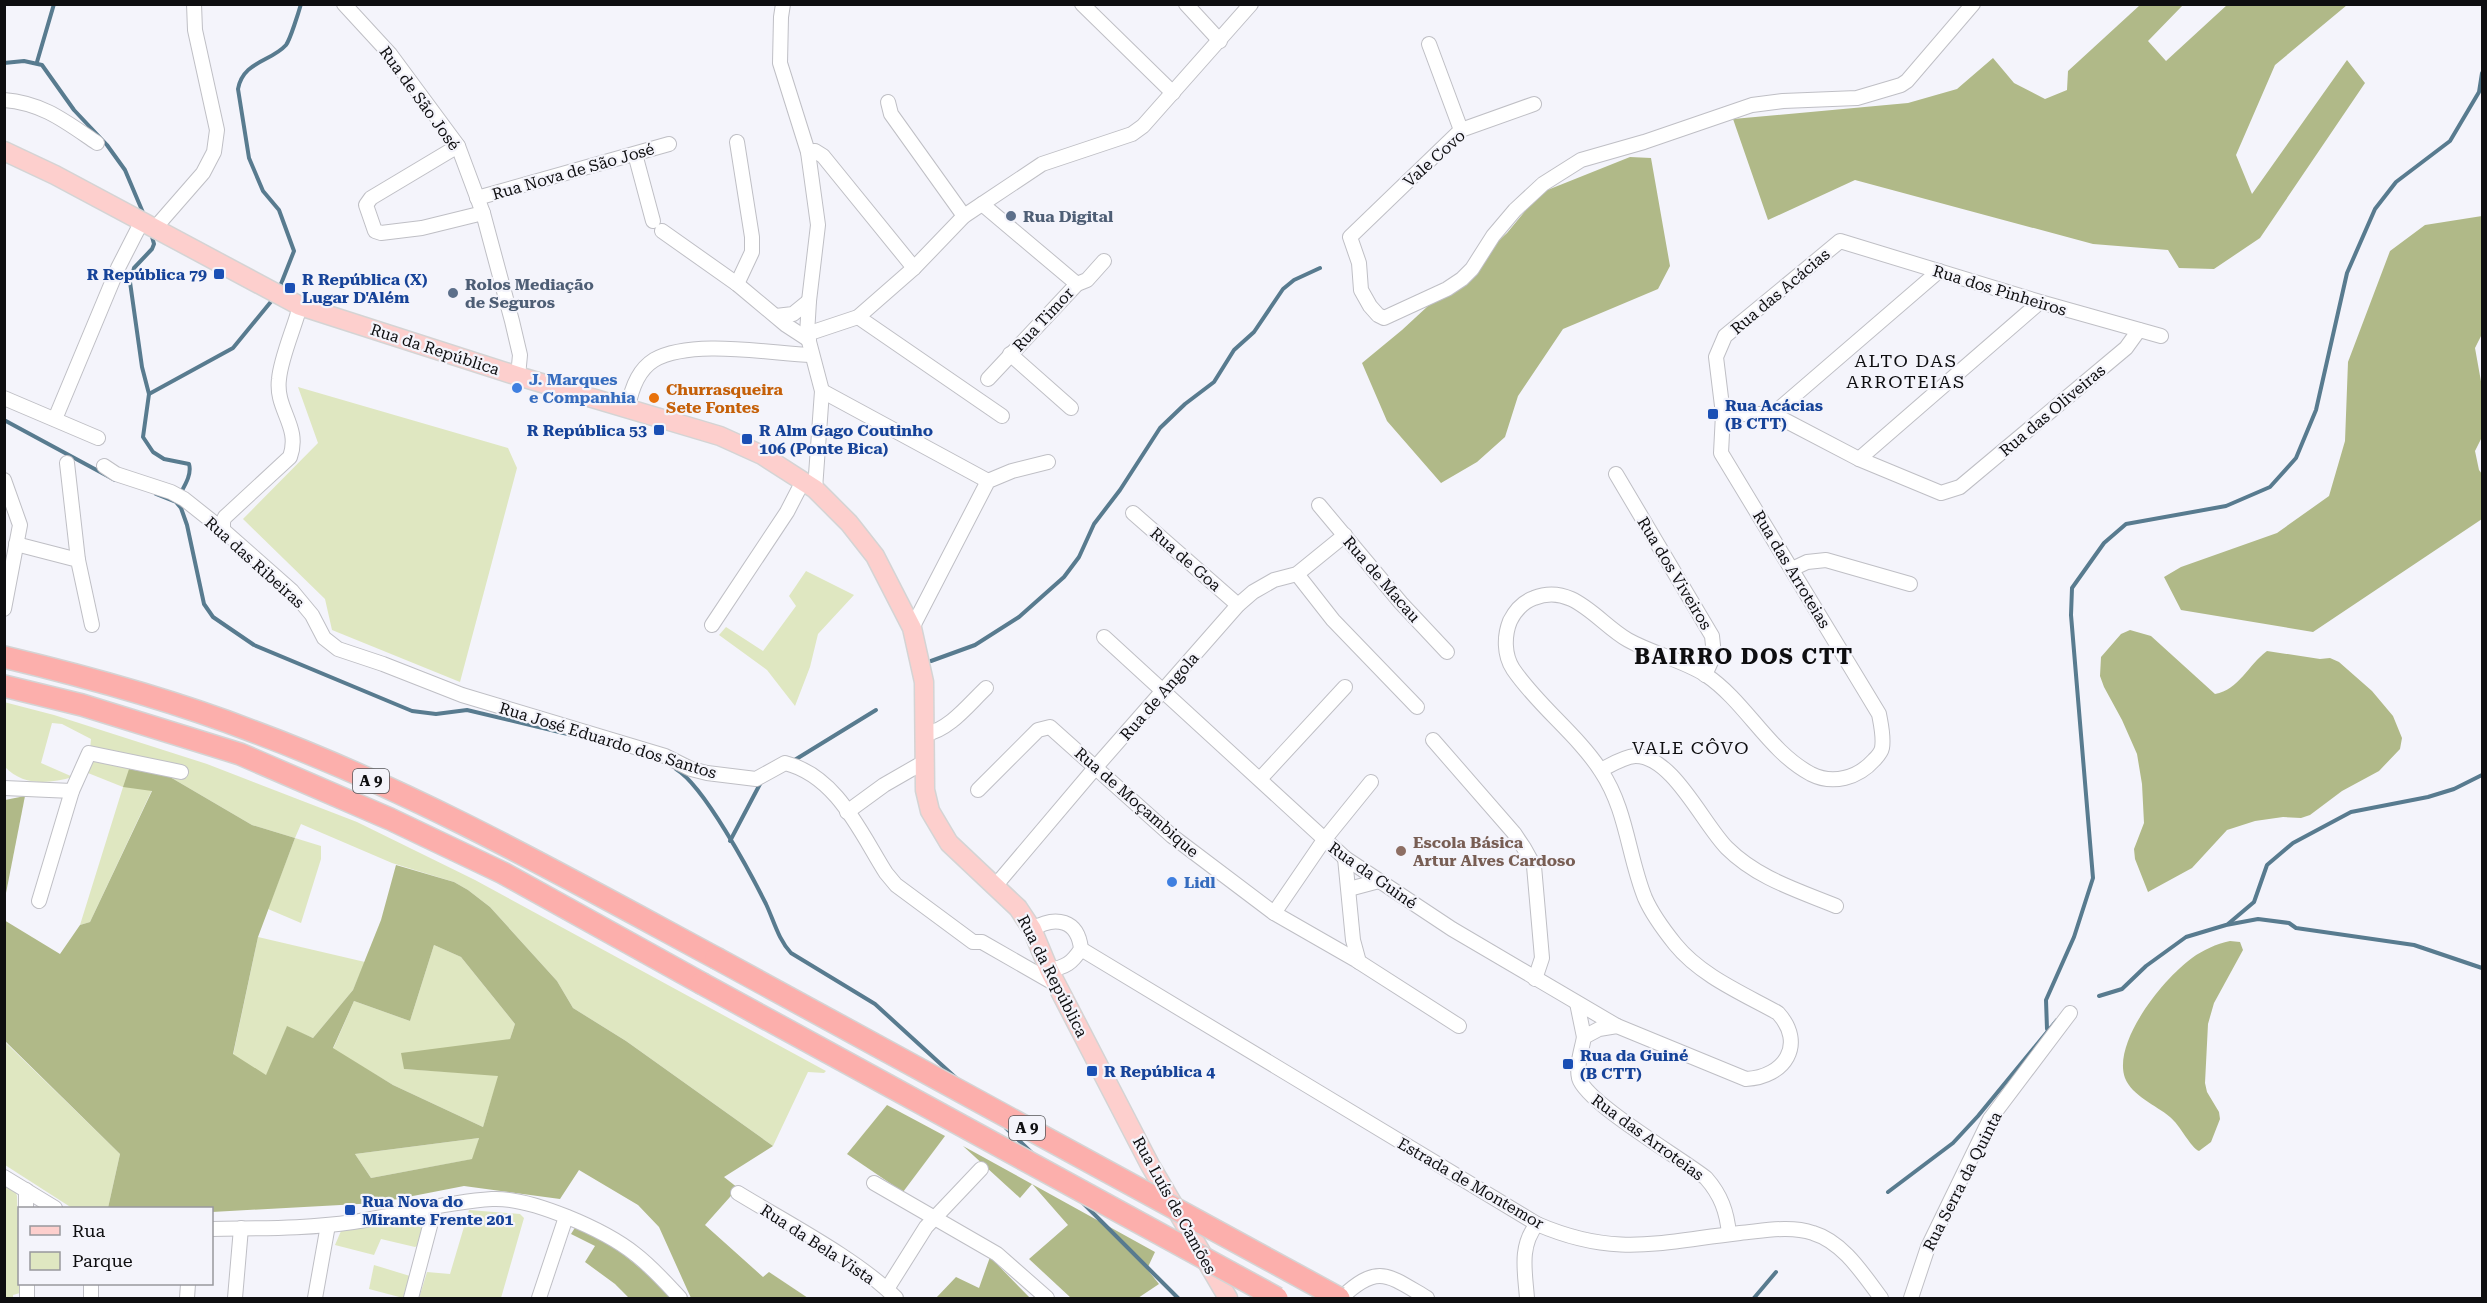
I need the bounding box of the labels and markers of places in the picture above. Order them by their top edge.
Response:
place label: Rua Digital [1023,207,1114,226]
marker: Rua Digital [1004,209,1018,223]
place label: R República 79 [87,265,207,284]
marker: R República 79 [212,267,226,281]
place label: R República (X) Lugar D'Além [302,270,428,307]
place label: Rolos Mediação de Seguros [465,275,594,312]
marker: R República (X) Lugar D'Além [283,281,297,295]
marker: Rolos Mediação de Seguros [446,286,460,300]
place label: J. Marques e Companhia [529,370,636,407]
place label: Churrasqueira Sete Fontes [666,380,784,417]
marker: J. Marques e Companhia [510,381,524,395]
marker: Churrasqueira Sete Fontes [647,391,661,405]
place label: Rua Acácias (B CTT) [1725,396,1823,433]
marker: Rua Acácias (B CTT) [1706,407,1720,421]
place label: R República 53 [527,421,647,440]
place label: R Alm Gago Coutinho 106 (Ponte Bica) [759,421,933,458]
marker: R República 53 [652,423,666,437]
marker: R Alm Gago Coutinho 106 (Ponte Bica) [740,432,754,446]
place label: Escola Básica Artur Alves Cardoso [1413,833,1576,870]
marker: Escola Básica Artur Alves Cardoso [1394,844,1408,858]
place label: Lidl [1184,873,1216,892]
marker: Lidl [1165,875,1179,889]
place label: Rua da Guiné (B CTT) [1580,1046,1688,1083]
marker: Rua da Guiné (B CTT) [1561,1057,1575,1071]
place label: R República 4 [1104,1062,1215,1081]
marker: R República 4 [1085,1064,1099,1078]
place label: Rua Nova do Mirante Frente 201 [362,1192,514,1229]
marker: Rua Nova do Mirante Frente 201 [343,1203,357,1217]

